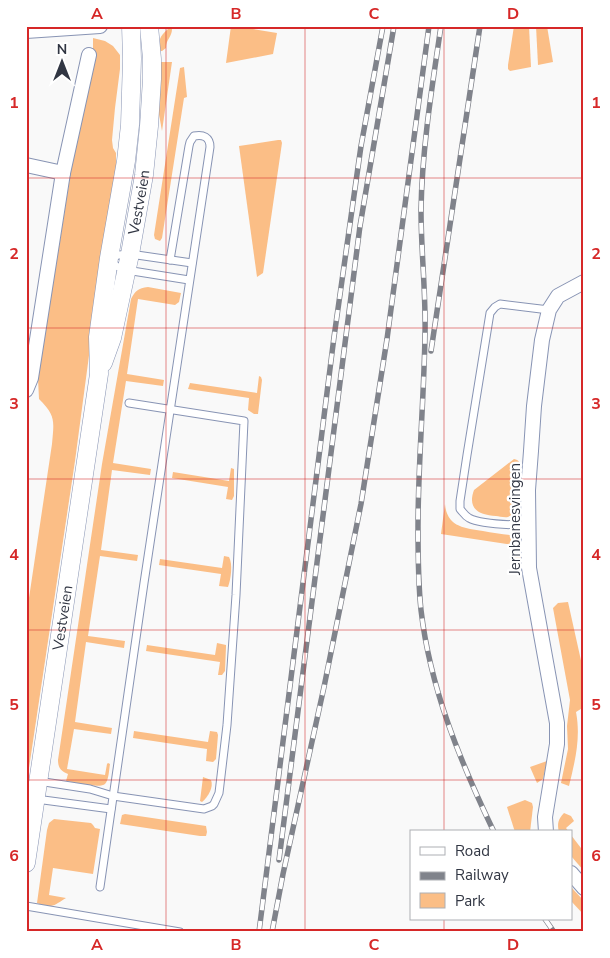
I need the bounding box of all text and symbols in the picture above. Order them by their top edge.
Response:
text: A [91,3,103,25]
text: B [230,3,242,25]
text: C [369,3,380,25]
text: D [507,3,519,25]
north arrow [38,38,88,88]
text: N [57,40,67,59]
text: 1 [9,92,19,114]
text: 1 [591,92,601,114]
street label: Vestveien [123,169,154,237]
text: 2 [9,243,19,265]
text: 2 [591,243,601,265]
text: 3 [9,393,19,415]
text: 3 [591,393,601,415]
street label: Jernbanesvingen [505,463,525,576]
text: 4 [9,544,19,566]
text: 4 [591,544,601,566]
street label: Vestveien [48,584,77,653]
text: 5 [9,694,19,716]
text: 5 [591,694,601,716]
legend [410,830,572,920]
text: Road [455,841,490,861]
text: 6 [9,845,19,867]
text: 6 [591,845,601,867]
text: Railway [455,865,509,885]
text: Park [455,891,485,911]
text: A [91,934,103,956]
text: B [230,934,242,956]
text: C [369,934,380,956]
text: D [507,934,519,956]

